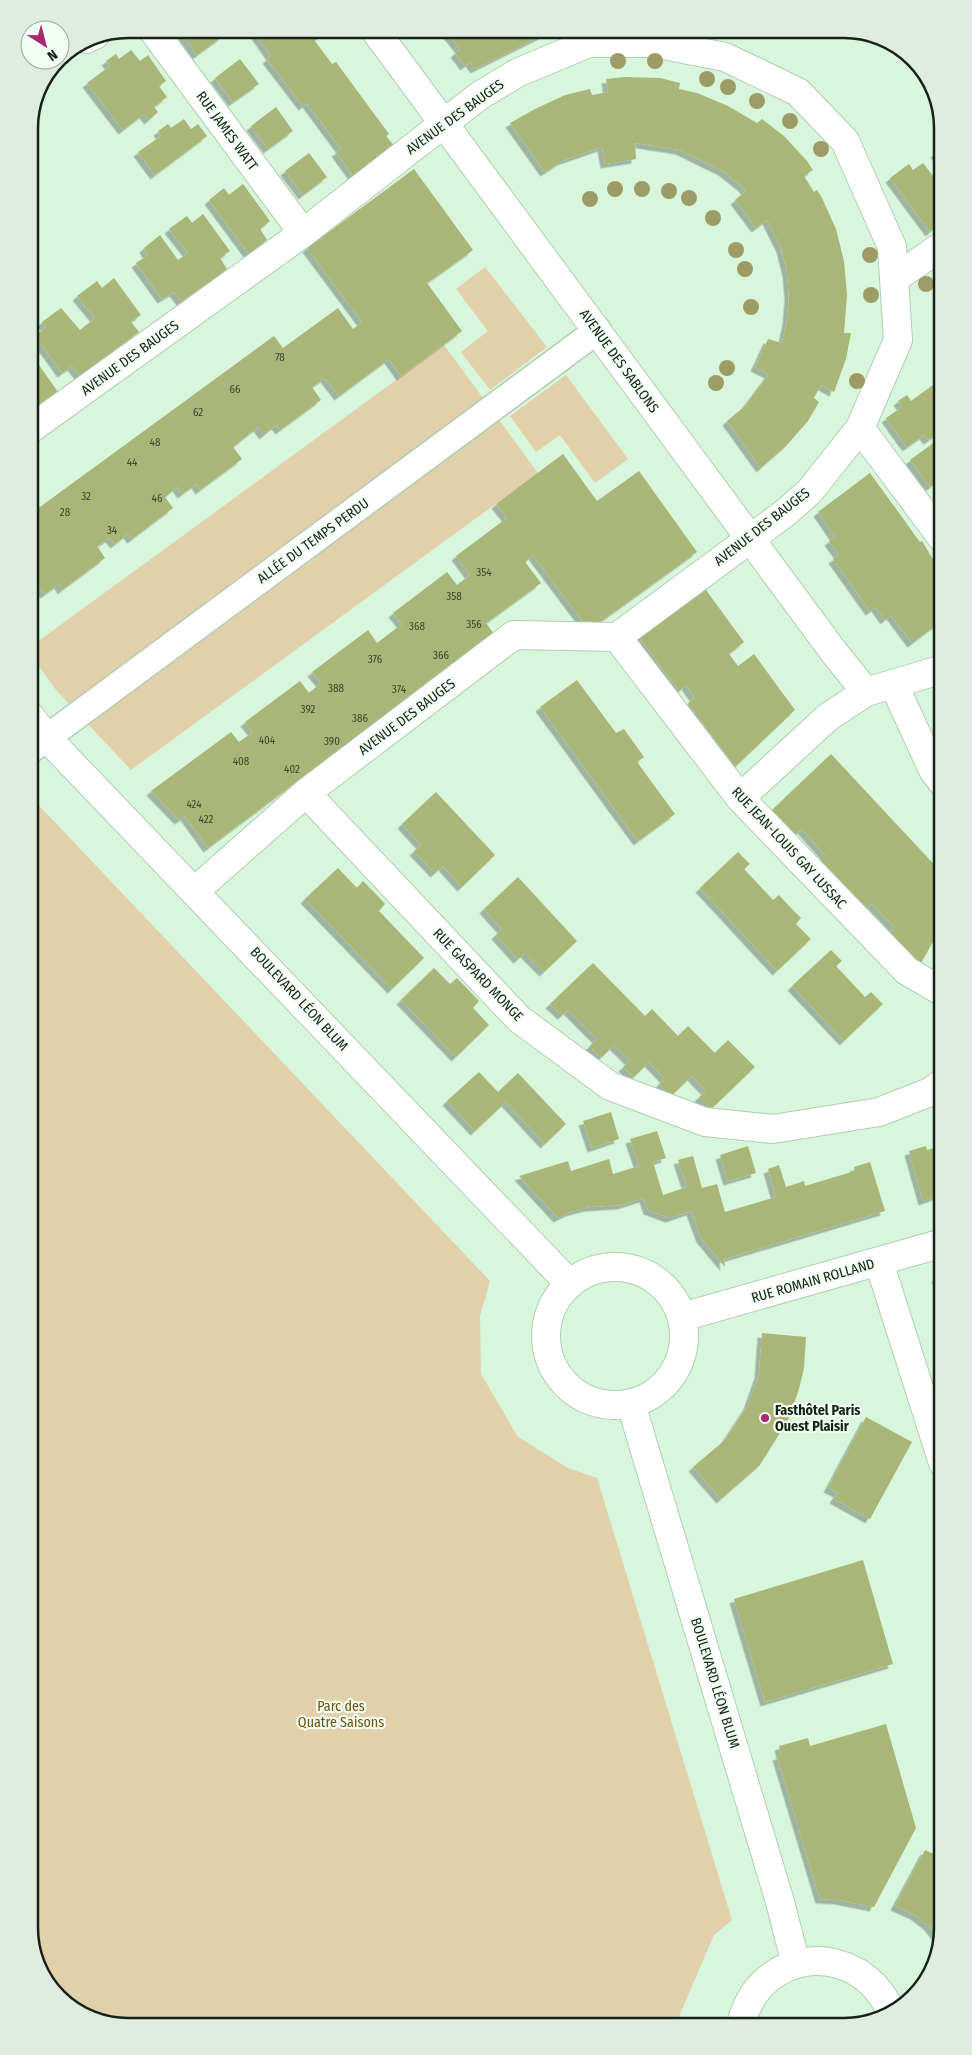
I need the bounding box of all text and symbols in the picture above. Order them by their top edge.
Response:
north arrow [20,20,70,70]
text: N [44,46,61,64]
street label: AVENUE DES BAUGES [403,76,507,158]
street label: RUE JAMES WATT [193,88,262,174]
street label: AVENUE DES SABLONS [576,306,662,416]
street label: AVENUE DES BAUGES [78,317,182,399]
house number: 78 [275,351,285,364]
house number: 66 [230,383,241,396]
house number: 62 [193,406,203,419]
house number: 48 [150,436,161,449]
house number: 44 [127,456,138,469]
street label: AVENUE DES BAUGES [711,484,813,570]
house number: 32 [81,490,91,503]
house number: 46 [152,492,163,505]
street label: ALLÉE DU TEMPS PERDU [253,494,372,587]
house number: 28 [60,506,71,519]
house number: 34 [107,524,118,537]
house number: 354 [476,566,492,579]
house number: 358 [446,590,462,603]
house number: 356 [466,618,482,631]
house number: 368 [409,620,425,633]
house number: 366 [433,649,449,662]
house number: 376 [368,653,383,666]
street label: AVENUE DES BAUGES [355,675,459,759]
house number: 388 [328,682,344,695]
house number: 374 [392,683,407,696]
house number: 392 [301,703,316,716]
house number: 386 [352,712,369,725]
house number: 404 [259,734,276,747]
house number: 390 [324,735,340,748]
house number: 408 [233,755,250,768]
house number: 402 [284,763,300,776]
street label: RUE JEAN-LOUIS GAY LUSSAC [728,784,850,912]
house number: 424 [186,798,202,811]
house number: 422 [199,813,214,826]
street label: RUE GASPARD MONGE [429,925,527,1025]
street label: BOULEVARD LÉON BLUM [247,943,352,1054]
street label: RUE ROMAIN ROLLAND [749,1255,877,1307]
place label: Fasthôtel Paris Ouest Plaisir [775,1402,860,1435]
marker: Fasthôtel Paris Ouest Plaisir [759,1412,771,1424]
street label: BOULEVARD LÉON BLUM [687,1615,744,1750]
park label: Parc des Quatre Saisons [298,1698,384,1731]

